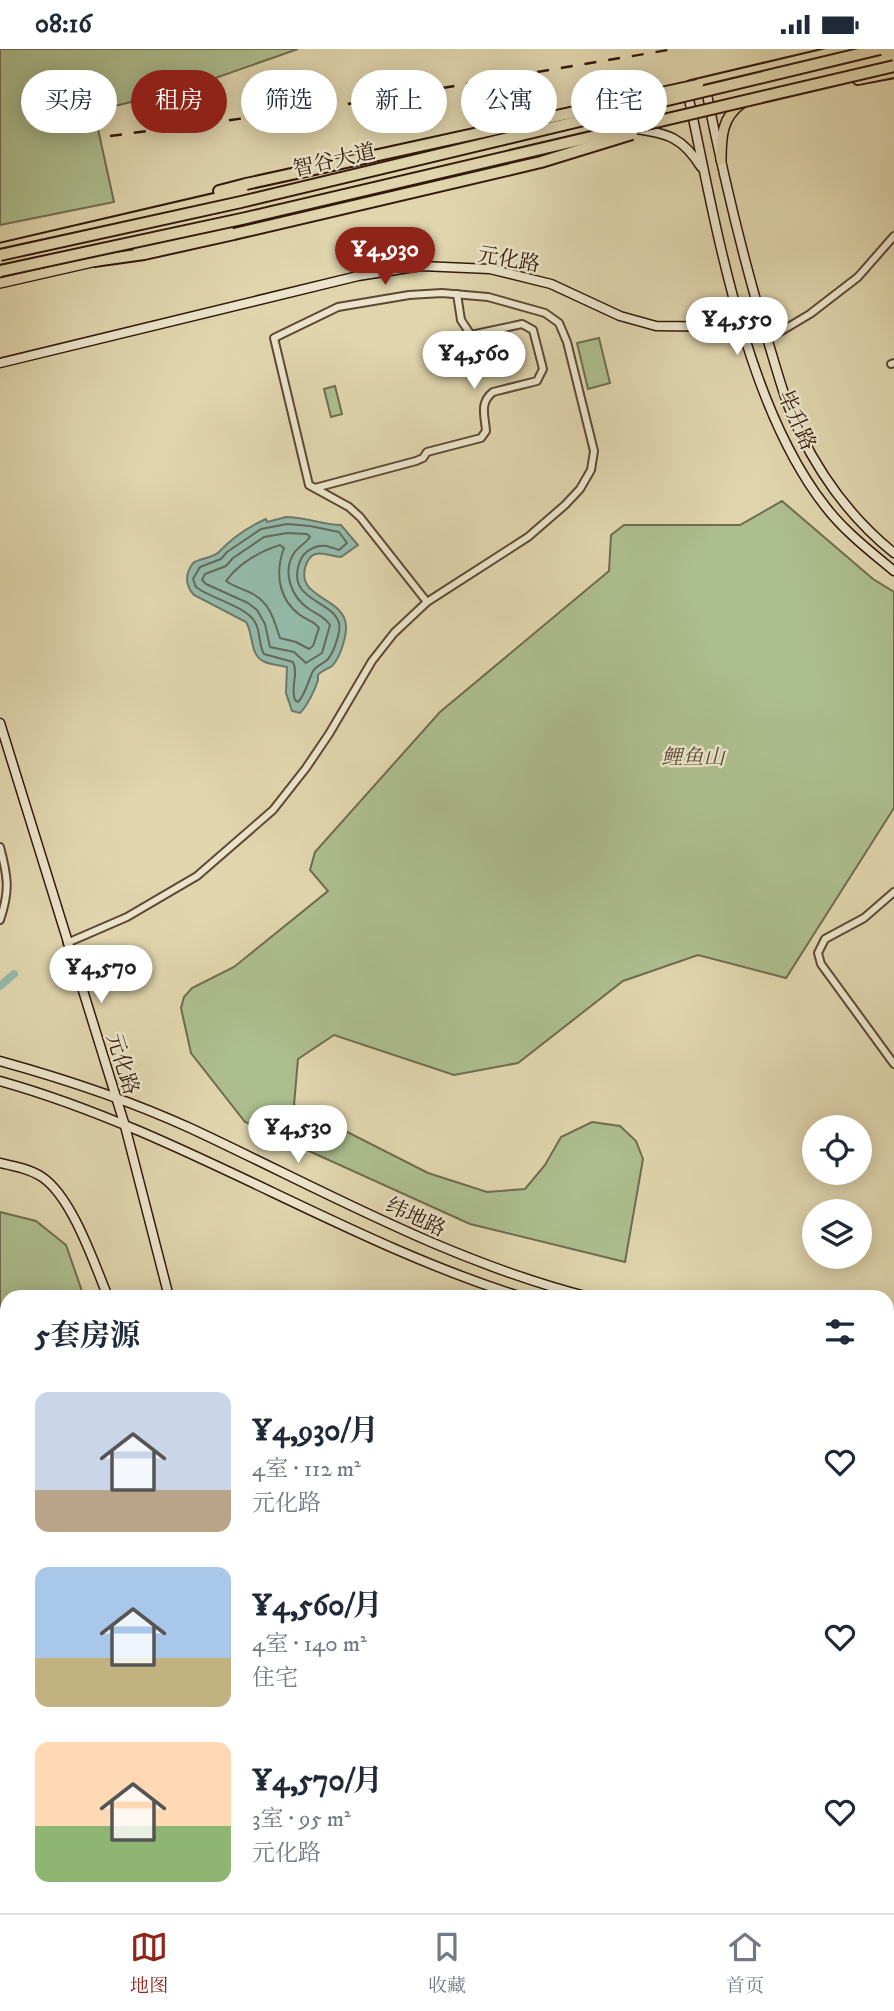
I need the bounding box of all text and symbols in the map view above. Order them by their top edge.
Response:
text: 08:16 [35,8,92,41]
chip: 买房 [21,70,117,133]
chip: 租房 [131,70,227,133]
chip: 筛选 [241,70,337,133]
chip: 新上 [351,70,447,133]
chip: 公寓 [461,70,557,133]
chip: 住宅 [571,70,667,133]
street label: 智谷大道 [290,139,378,183]
pin: ¥4,930 [328,227,442,287]
text: ¥4,930 [351,235,419,264]
street label: 元化路 [476,242,542,278]
pin: ¥4,550 [680,297,794,357]
text: ¥4,550 [702,305,772,334]
pin: ¥4,560 [417,331,531,391]
text: ¥4,560 [439,339,509,368]
street label: 毕升路 [771,386,821,454]
park label: 鲤鱼山 [662,745,726,771]
pin: ¥4,570 [44,946,158,1005]
text: ¥4,570 [65,953,137,982]
street label: 元化路 [100,1030,144,1098]
pin: ¥4,530 [241,1105,355,1165]
text: ¥4,530 [264,1113,332,1142]
map controls [802,1115,872,1269]
button: locate [802,1115,872,1185]
street label: 纬地路 [382,1193,450,1243]
button: layers [802,1199,872,1269]
icon: filters [821,1313,859,1351]
text: 5套房源 [35,1318,140,1355]
text: ¥4,930/月 [252,1413,379,1450]
icon: home [91,1420,175,1504]
icon: heart [821,1443,859,1481]
text: 4室 · 112 m² [252,1455,361,1484]
text: 元化路 [252,1489,321,1518]
text: ¥4,560/月 [252,1588,383,1625]
icon: home [91,1595,175,1679]
icon: heart [821,1618,859,1656]
text: 4室 · 140 m² [252,1630,367,1659]
text: 住宅 [252,1664,298,1693]
text: ¥4,570/月 [252,1763,383,1800]
icon: home [91,1770,175,1854]
icon: heart [821,1793,859,1831]
text: 3室 · 95 m² [252,1805,351,1834]
text: 元化路 [252,1839,321,1868]
tab: 地图 [130,1928,168,1998]
tab: 收藏 [428,1928,466,1998]
tab: 首页 [726,1928,764,1998]

